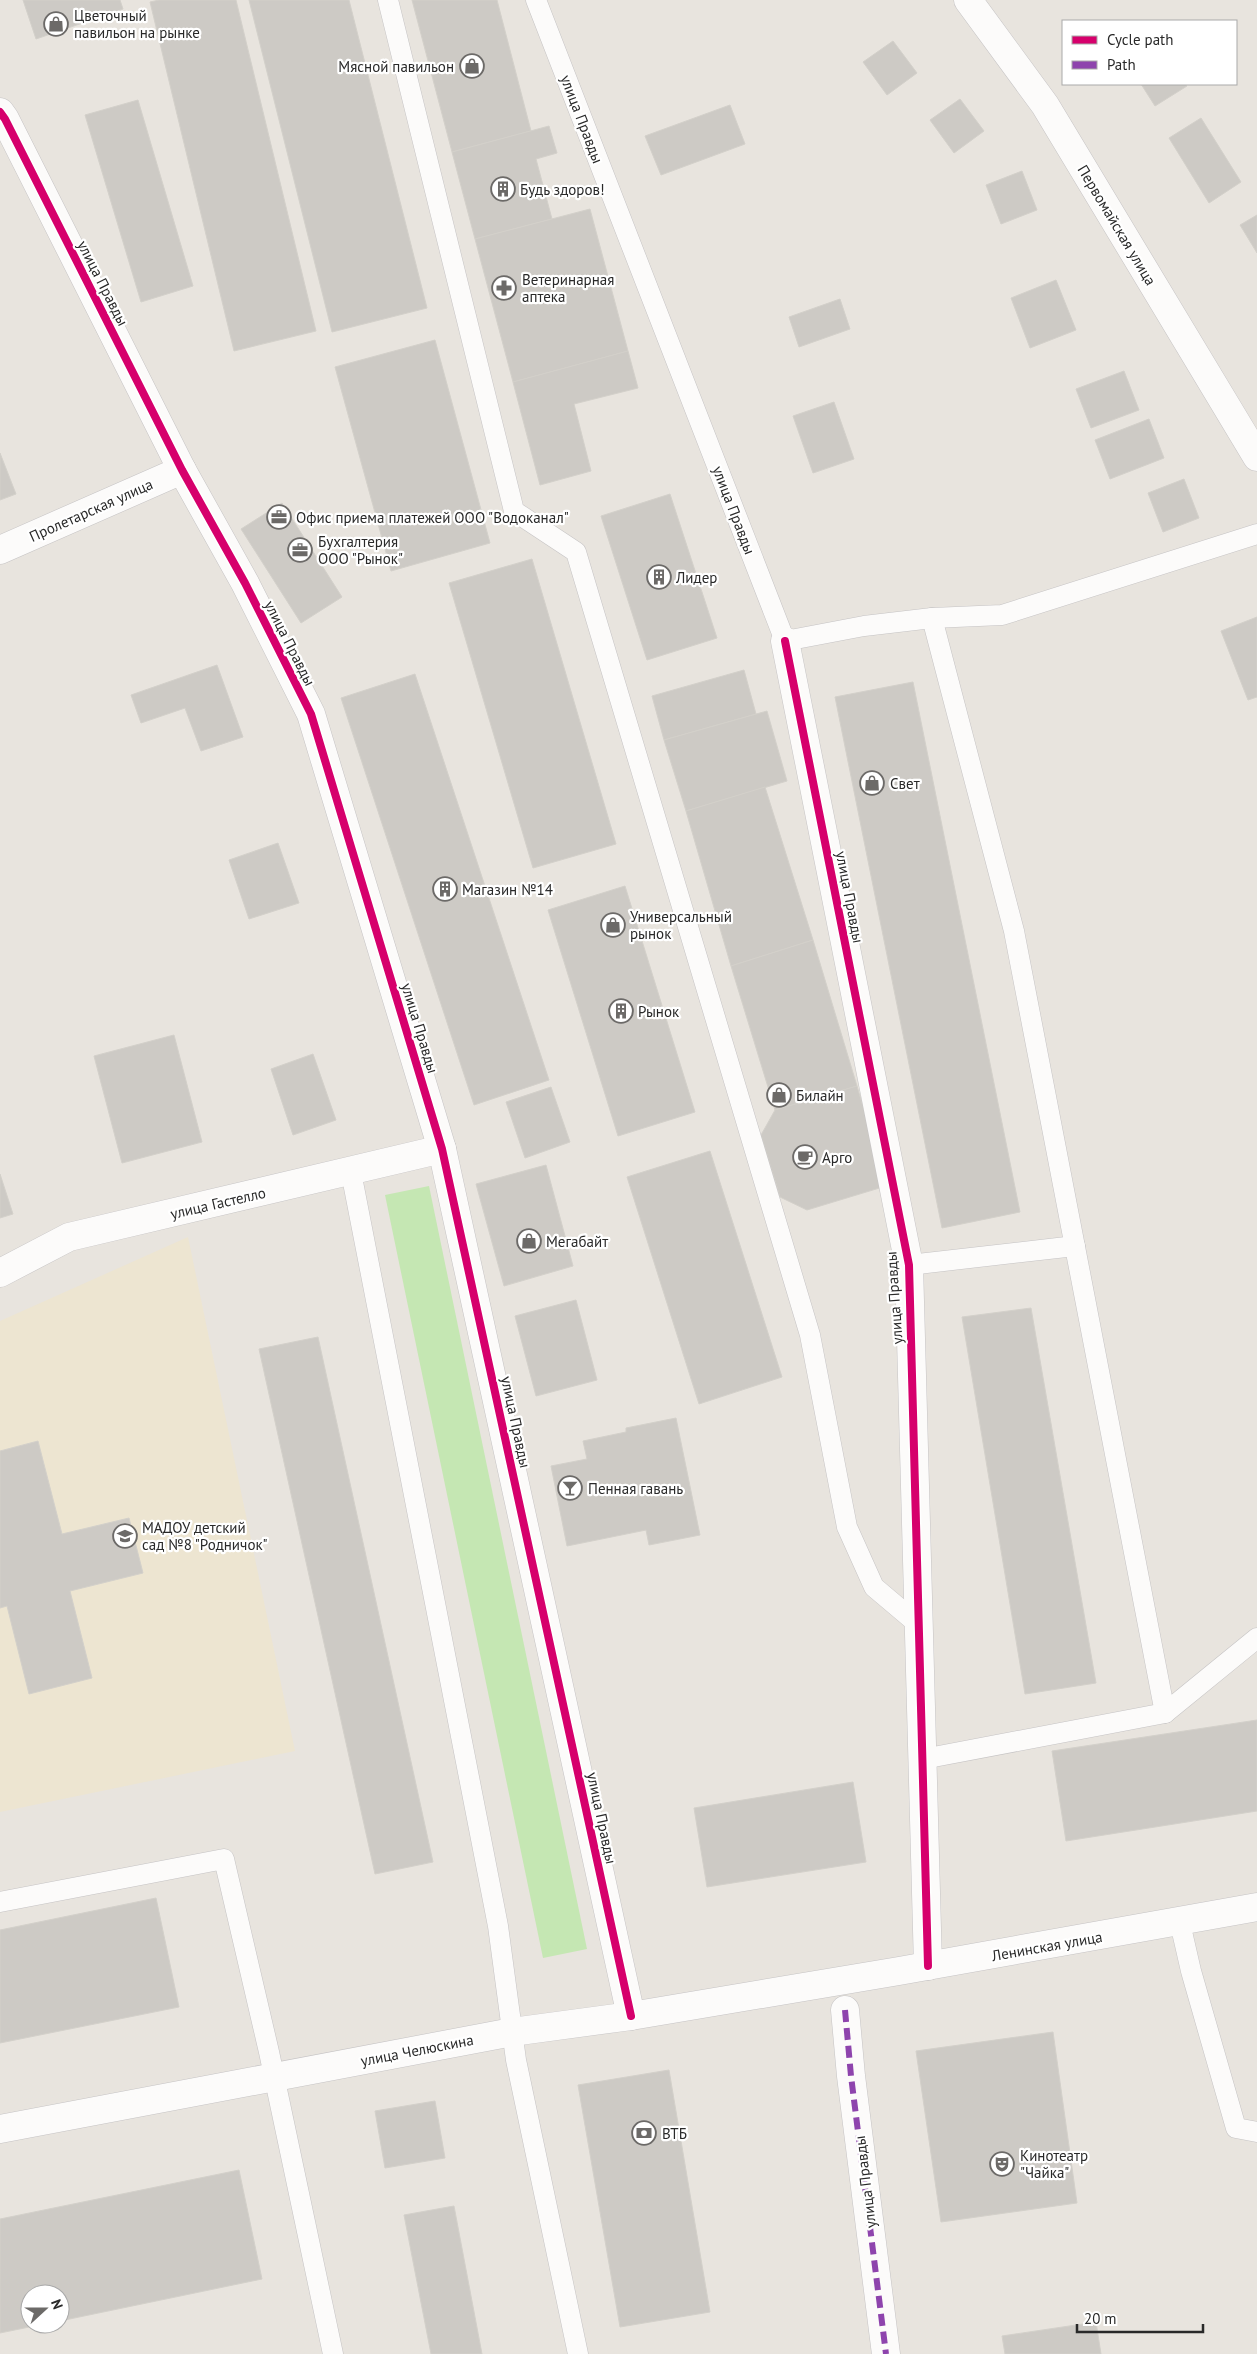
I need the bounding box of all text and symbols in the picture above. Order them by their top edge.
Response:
place label: Цветочный павильон на рынке [74,6,200,42]
shop icon: Цветочный павильон на рынке [43,11,69,37]
legend [1062,20,1237,85]
text: Cycle path [1107,30,1173,49]
shop icon: Мясной павильон [459,53,485,79]
text: Path [1107,55,1136,74]
place label: Мясной павильон [338,57,454,76]
street label: улица Правды [556,72,608,166]
street label: Первомайская улица [1074,161,1160,289]
building icon: Будь здоров! [490,176,516,202]
place label: Будь здоров! [520,180,605,199]
street label: улица Правды [73,237,133,329]
place label: Ветеринарная аптека [522,270,614,306]
pharmacy icon: Ветеринарная аптека [491,275,517,301]
street label: улица Правды [708,463,760,557]
street label: Пролетарская улица [26,474,156,546]
office icon: Офис приема платежей ООО "Водоканал" [266,504,292,530]
place label: Офис приема платежей ООО "Водоканал" [296,508,569,527]
place label: Бухгалтерия ООО "Рынок" [318,532,403,568]
office icon: Бухгалтерия ООО "Рынок" [287,537,313,563]
building icon: Лидер [646,564,672,590]
place label: Лидер [675,568,717,587]
street label: улица Правды [260,597,320,689]
shop icon: Свет [859,770,885,796]
place label: Свет [890,774,920,793]
street label: улица Правды [832,849,868,945]
building icon: Магазин №14 [432,876,458,902]
place label: Магазин №14 [462,880,553,899]
place label: Универсальный рынок [630,907,732,943]
shop icon: Универсальный рынок [600,912,626,938]
street label: улица Правды [397,981,443,1075]
building icon: Рынок [608,998,634,1024]
place label: Рынок [638,1002,680,1021]
shop icon: Билайн [766,1082,792,1108]
place label: Билайн [796,1086,844,1105]
cafe icon: Арго [792,1144,818,1170]
place label: Арго [822,1148,852,1167]
street label: улица Гастелло [168,1183,268,1223]
shop icon: Мегабайт [516,1228,542,1254]
place label: Мегабайт [546,1232,608,1251]
street label: улица Правды [881,1251,907,1345]
street label: улица Правды [497,1374,535,1470]
bar icon: Пенная гавань [557,1475,583,1501]
place label: Пенная гавань [588,1479,683,1498]
place label: МАДОУ детский сад №8 "Родничок" [142,1518,268,1554]
school or university icon: МАДОУ детский сад №8 "Родничок" [112,1523,138,1549]
street label: улица Правды [583,1770,621,1866]
street label: Ленинская улица [989,1927,1104,1965]
street label: улица Челюскина [359,2030,475,2070]
bank icon: ВТБ [631,2120,657,2146]
place label: ВТБ [662,2124,687,2143]
street label: улица Правды [850,2135,880,2229]
place label: Кинотеатр "Чайка" [1020,2146,1088,2182]
theatre icon: Кинотеатр "Чайка" [989,2151,1015,2177]
north arrow [20,2284,70,2334]
text: N [47,2297,67,2312]
scale bar [1077,2302,1203,2334]
text: 20 m [1084,2309,1117,2328]

